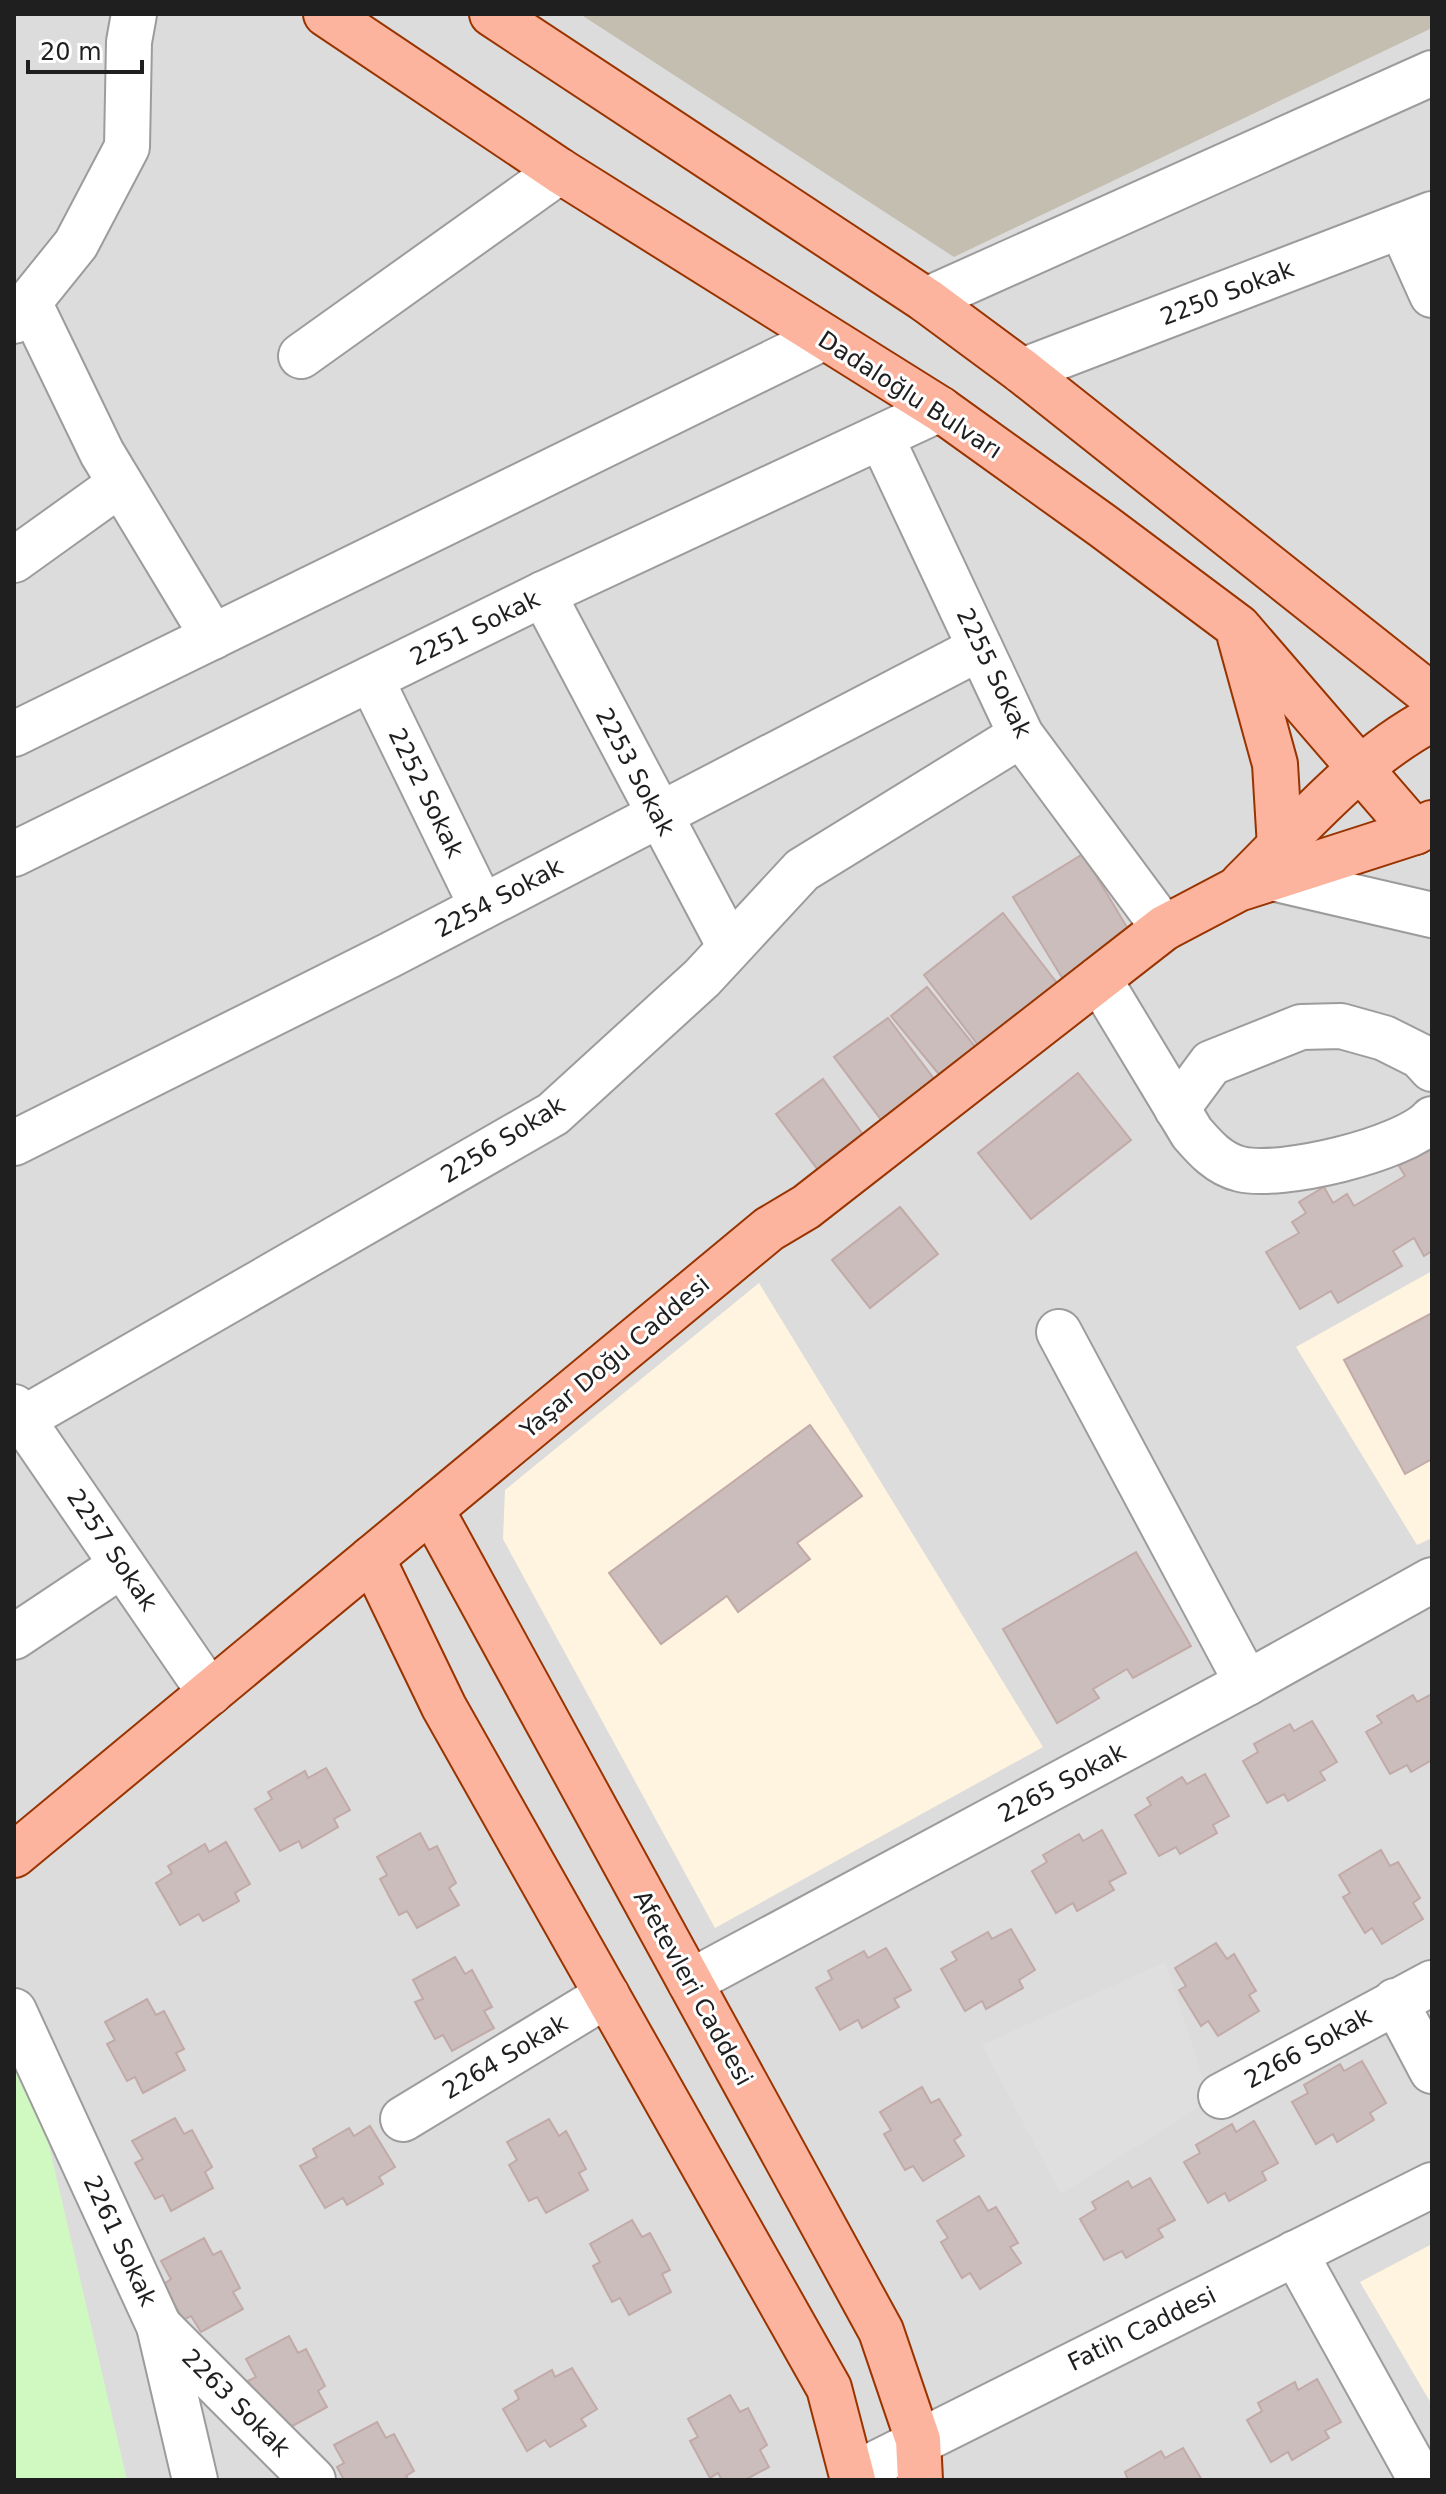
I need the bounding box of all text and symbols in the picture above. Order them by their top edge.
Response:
scale bar [28,24,142,74]
text: 20 m [40,38,102,66]
street label: 2250 Sokak [1156,255,1298,331]
street label: Dadaloğlu Bulvarı [813,325,1007,465]
street label: 2251 Sokak [406,585,544,671]
street label: 2255 Sokak [951,604,1037,742]
street label: 2253 Sokak [590,703,680,841]
street label: 2252 Sokak [383,724,469,862]
street label: 2254 Sokak [430,853,568,943]
street label: 2256 Sokak [436,1091,570,1189]
street label: Yaşar Doğu Caddesi [514,1270,715,1445]
street label: 2257 Sokak [61,1484,163,1616]
street label: 2265 Sokak [993,1738,1131,1828]
street label: Afetevleri Caddesi [628,1886,758,2090]
street label: 2266 Sokak [1240,2002,1376,2094]
street label: 2264 Sokak [437,2009,573,2105]
street label: 2261 Sokak [78,2171,162,2311]
street label: Fatih Caddesi [1063,2281,1221,2377]
street label: 2263 Sokak [176,2343,296,2463]

